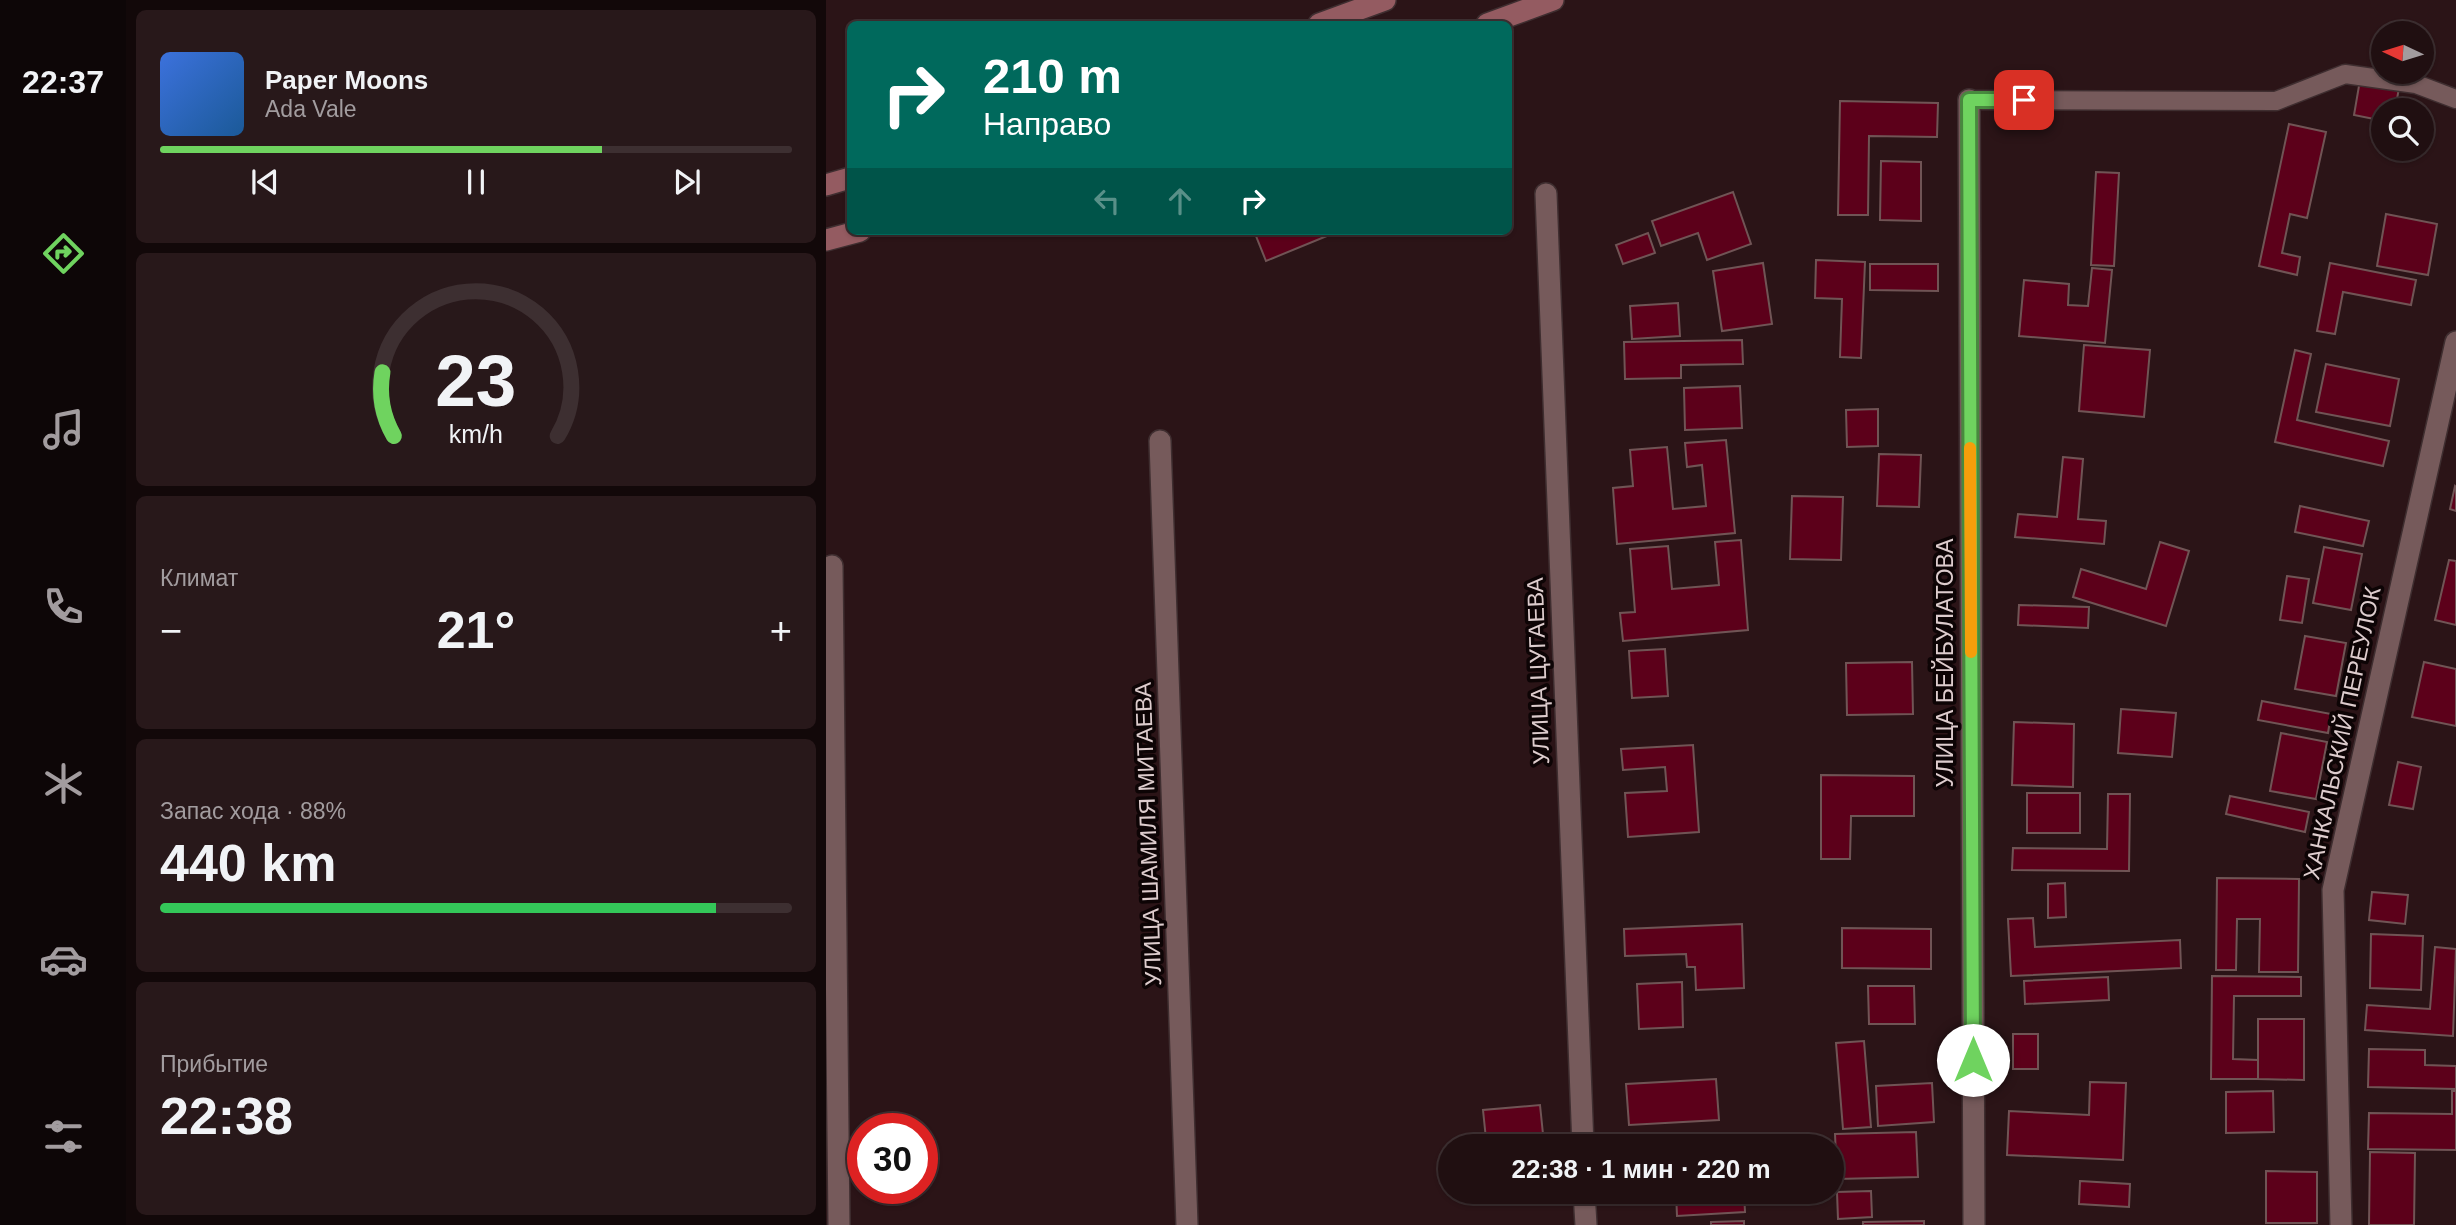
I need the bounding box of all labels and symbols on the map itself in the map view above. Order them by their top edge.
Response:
north arrow [2371,21,2434,84]
pin [1994,70,2054,130]
street label: УЛИЦА БЕЙБУЛАТОВА [1931,538,1958,788]
street label: УЛИЦА ЦУГАЕВА [1522,576,1554,765]
street label: ХАНКАЛЬСКИЙ ПЕРЕУЛОК [2297,584,2386,882]
street label: УЛИЦА ШАМИЛЯ МИТАЕВА [1130,681,1166,986]
position arrow [1936,1023,2010,1097]
speed limit sign: 30 [847,1113,938,1204]

